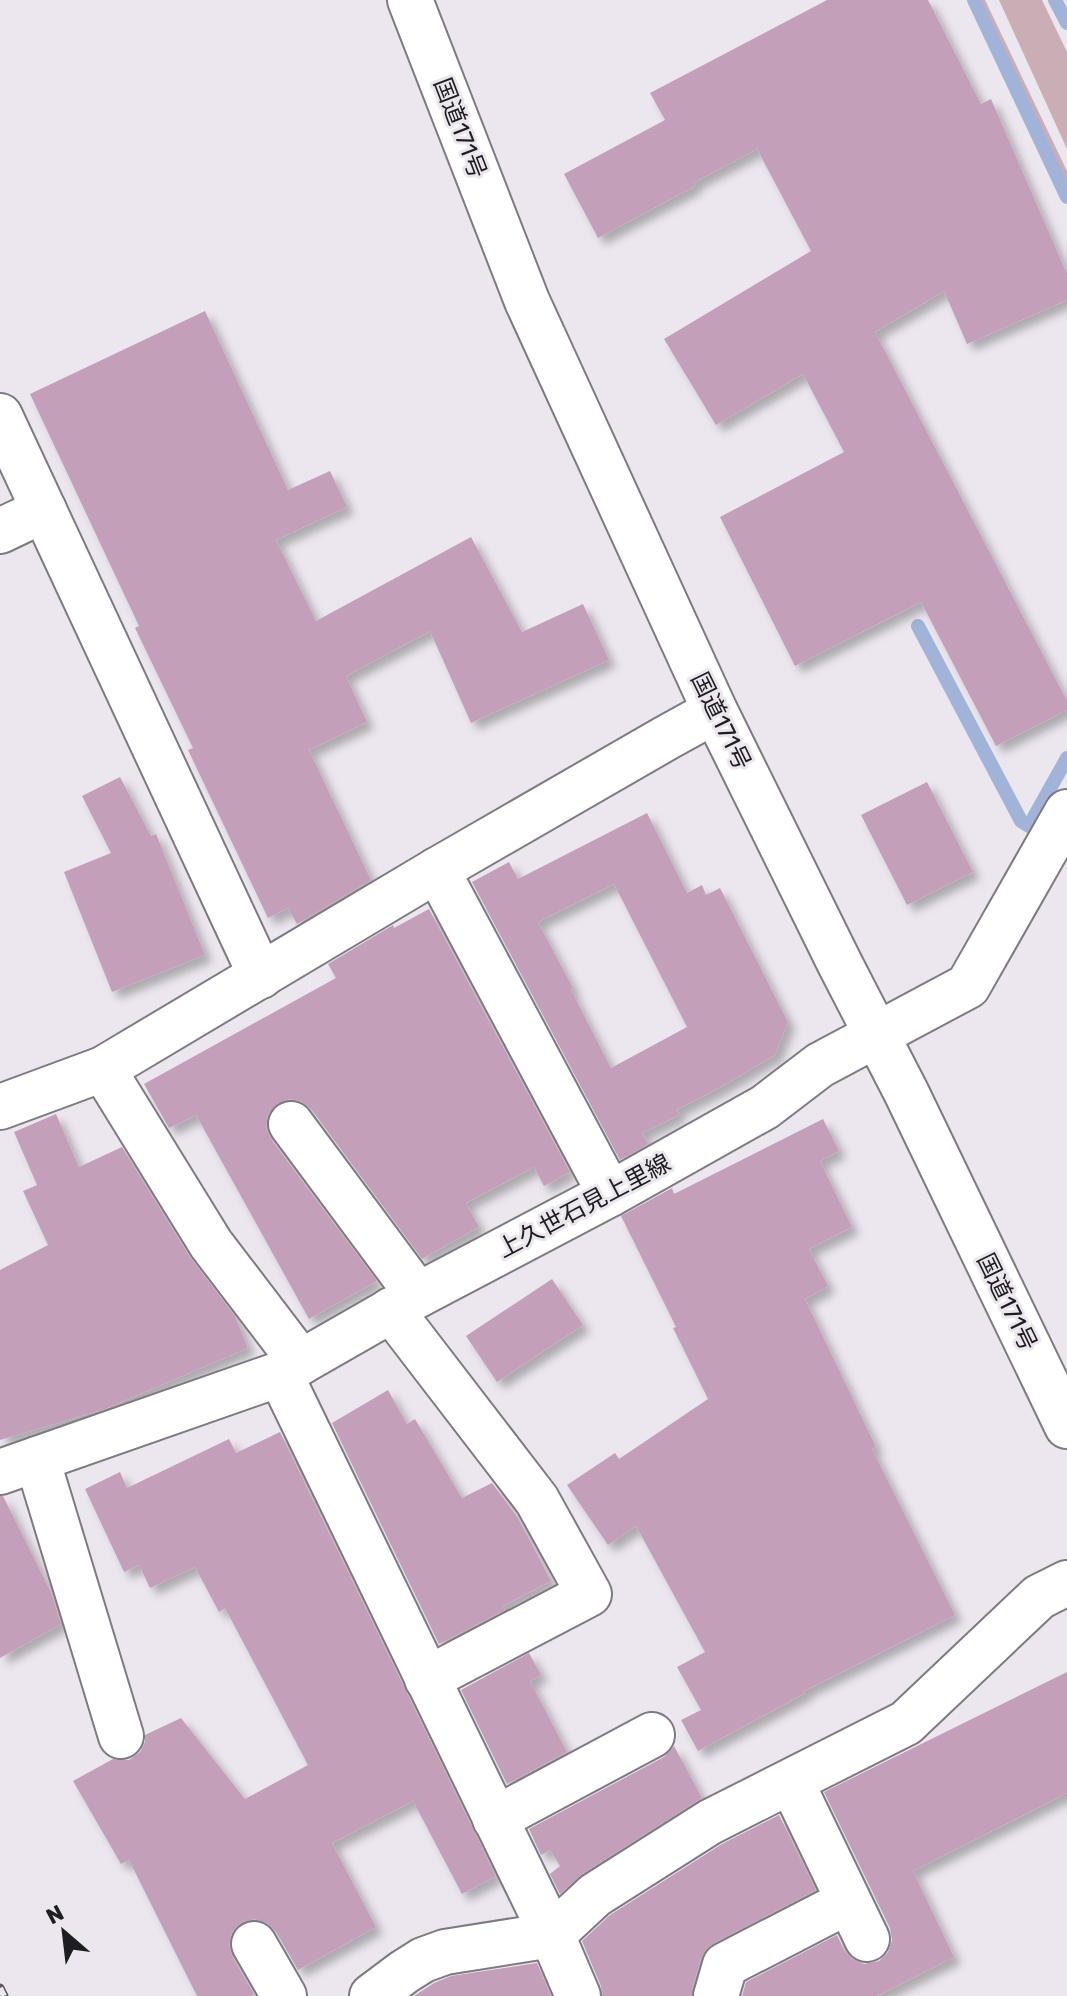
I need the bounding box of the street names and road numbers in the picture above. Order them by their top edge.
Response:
street label: 国道171号 [428,74,492,182]
street label: 国道171号 [685,668,757,774]
street label: 上久世石見上里線 [493,1149,675,1263]
street label: 国道171号 [971,1249,1043,1355]

